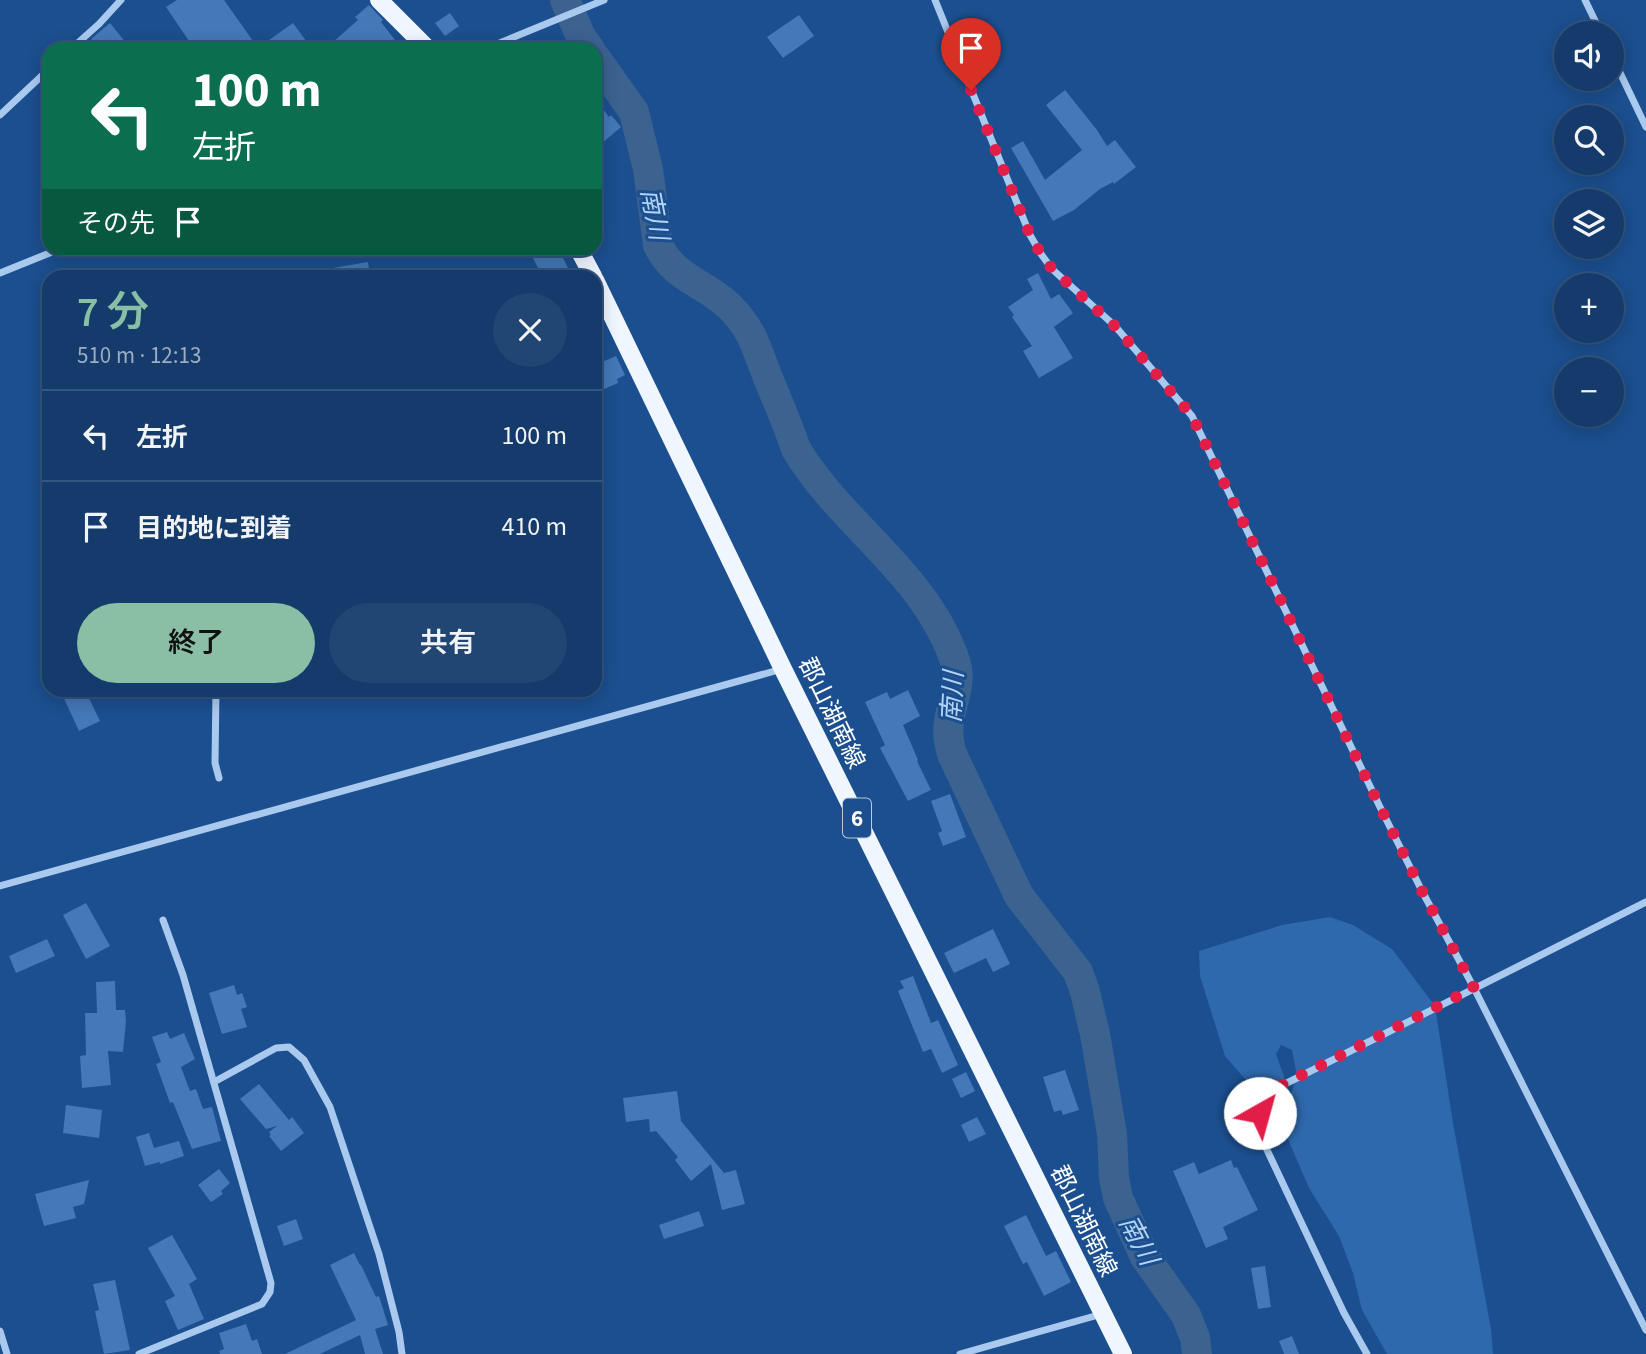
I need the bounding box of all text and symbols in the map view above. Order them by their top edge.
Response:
pin [941,18,1001,90]
map controls [1554,21,1624,427]
button: sound [1554,21,1624,91]
icon: arrive [952,29,990,67]
text: 100 m [192,56,321,126]
icon: left [77,70,168,161]
button: search [1554,105,1624,175]
text: 左折 [192,125,256,171]
water label: 南川 [631,185,678,246]
button: layers [1554,189,1624,259]
icon: arrive [169,203,207,241]
text: その先 [77,205,155,242]
button: + [1554,273,1624,343]
text: 7 分 [77,283,149,343]
button: close [493,293,567,367]
text: 510 m · 12:13 [77,339,201,372]
button: − [1554,357,1624,427]
icon: left [77,417,115,455]
text: 100 m [501,417,567,454]
text: 左折 [136,419,188,456]
icon: arrive [77,508,115,546]
text: 410 m [501,508,567,545]
text: 目的地に到着 [136,510,292,547]
button: 終了 [77,603,315,683]
button: 共有 [329,603,567,683]
street label: 郡山湖南線 [790,652,874,775]
water label: 南川 [933,667,972,724]
road number: 6 [843,798,871,838]
position arrow [1223,1076,1297,1150]
street label: 郡山湖南線 [1042,1160,1126,1283]
water label: 南川 [1110,1209,1169,1275]

